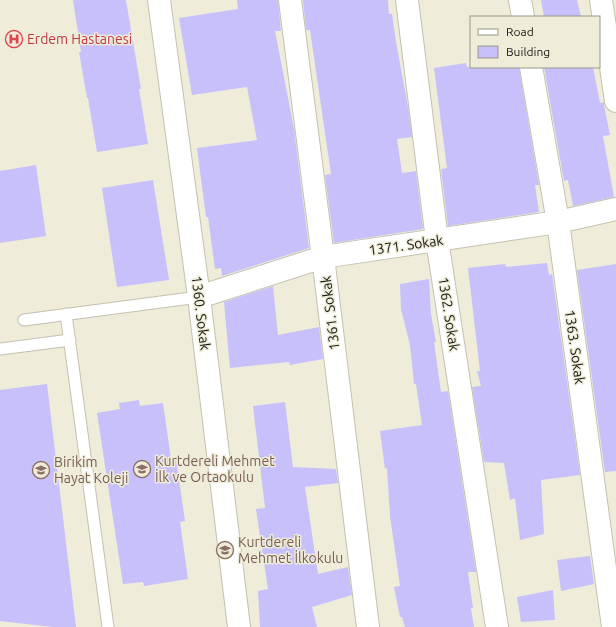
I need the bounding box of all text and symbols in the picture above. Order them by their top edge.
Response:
legend [470,16,600,68]
text: Road [506,25,534,38]
hospital icon: Erdem Hastanesi [4,29,24,49]
place label: Erdem Hastanesi [27,31,132,47]
text: Building [506,45,550,58]
street label: 1371. Sokak [368,232,444,258]
street label: 1360. Sokak [188,275,214,351]
street label: 1361. Sokak [317,275,343,351]
street label: 1362. Sokak [435,276,463,352]
street label: 1363. Sokak [562,309,588,385]
place label: Kurtdereli Mehmet İlk ve Ortaokulu [155,453,275,485]
place label: Birikim Hayat Koleji [54,454,128,486]
school or university icon: Kurtdereli Mehmet İlk ve Ortaokulu [132,459,152,479]
school or university icon: Birikim Hayat Koleji [31,460,51,480]
place label: Kurtdereli Mehmet İlkokulu [238,534,343,566]
school or university icon: Kurtdereli Mehmet İlkokulu [215,540,235,560]

